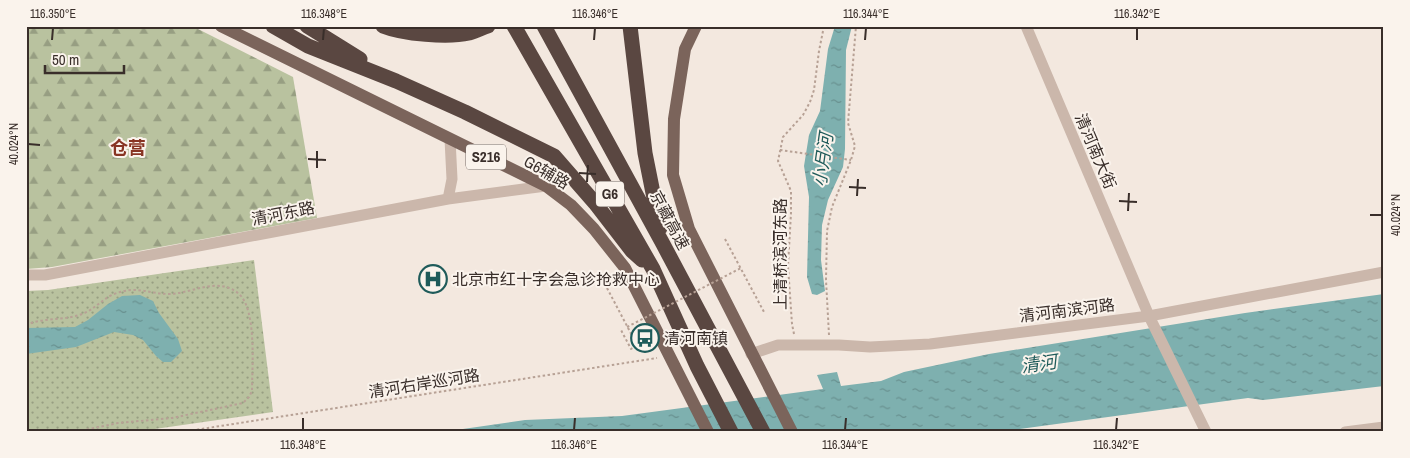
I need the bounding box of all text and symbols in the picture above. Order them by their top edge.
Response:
text: 116.350°E [30,6,76,22]
text: 116.348°E [301,6,347,22]
text: 116.346°E [572,6,618,22]
text: 116.344°E [843,6,889,22]
text: 116.342°E [1114,6,1160,22]
scale bar [45,42,124,74]
text: 50 m [52,49,79,70]
street label: 清河南大街 [1070,110,1122,192]
text: 40.024°N [6,123,22,165]
water label: 小月河 [806,128,839,188]
district label: 仓营 [110,135,146,160]
road number: S216 [466,144,506,170]
street label: G6辅路 [520,150,574,194]
road number: G6 [596,182,624,206]
street label: 京藏高速 [645,187,695,253]
text: 40.024°N [1388,194,1404,236]
street label: 清河东路 [249,196,317,230]
street label: 上清桥滨河东路 [769,198,791,310]
hospital icon: 北京市红十字会急诊抢救中心 [418,264,448,294]
place label: 北京市红十字会急诊抢救中心 [452,268,660,290]
street label: 清河南滨河路 [1018,293,1116,327]
bus stop icon: 清河南镇 [630,323,660,353]
place label: 清河南镇 [664,327,728,349]
water label: 清河 [1019,348,1061,378]
street label: 清河右岸巡河路 [367,363,481,403]
text: 116.348°E [280,437,326,453]
text: 116.346°E [551,437,597,453]
text: 116.344°E [822,437,868,453]
text: 116.342°E [1093,437,1139,453]

